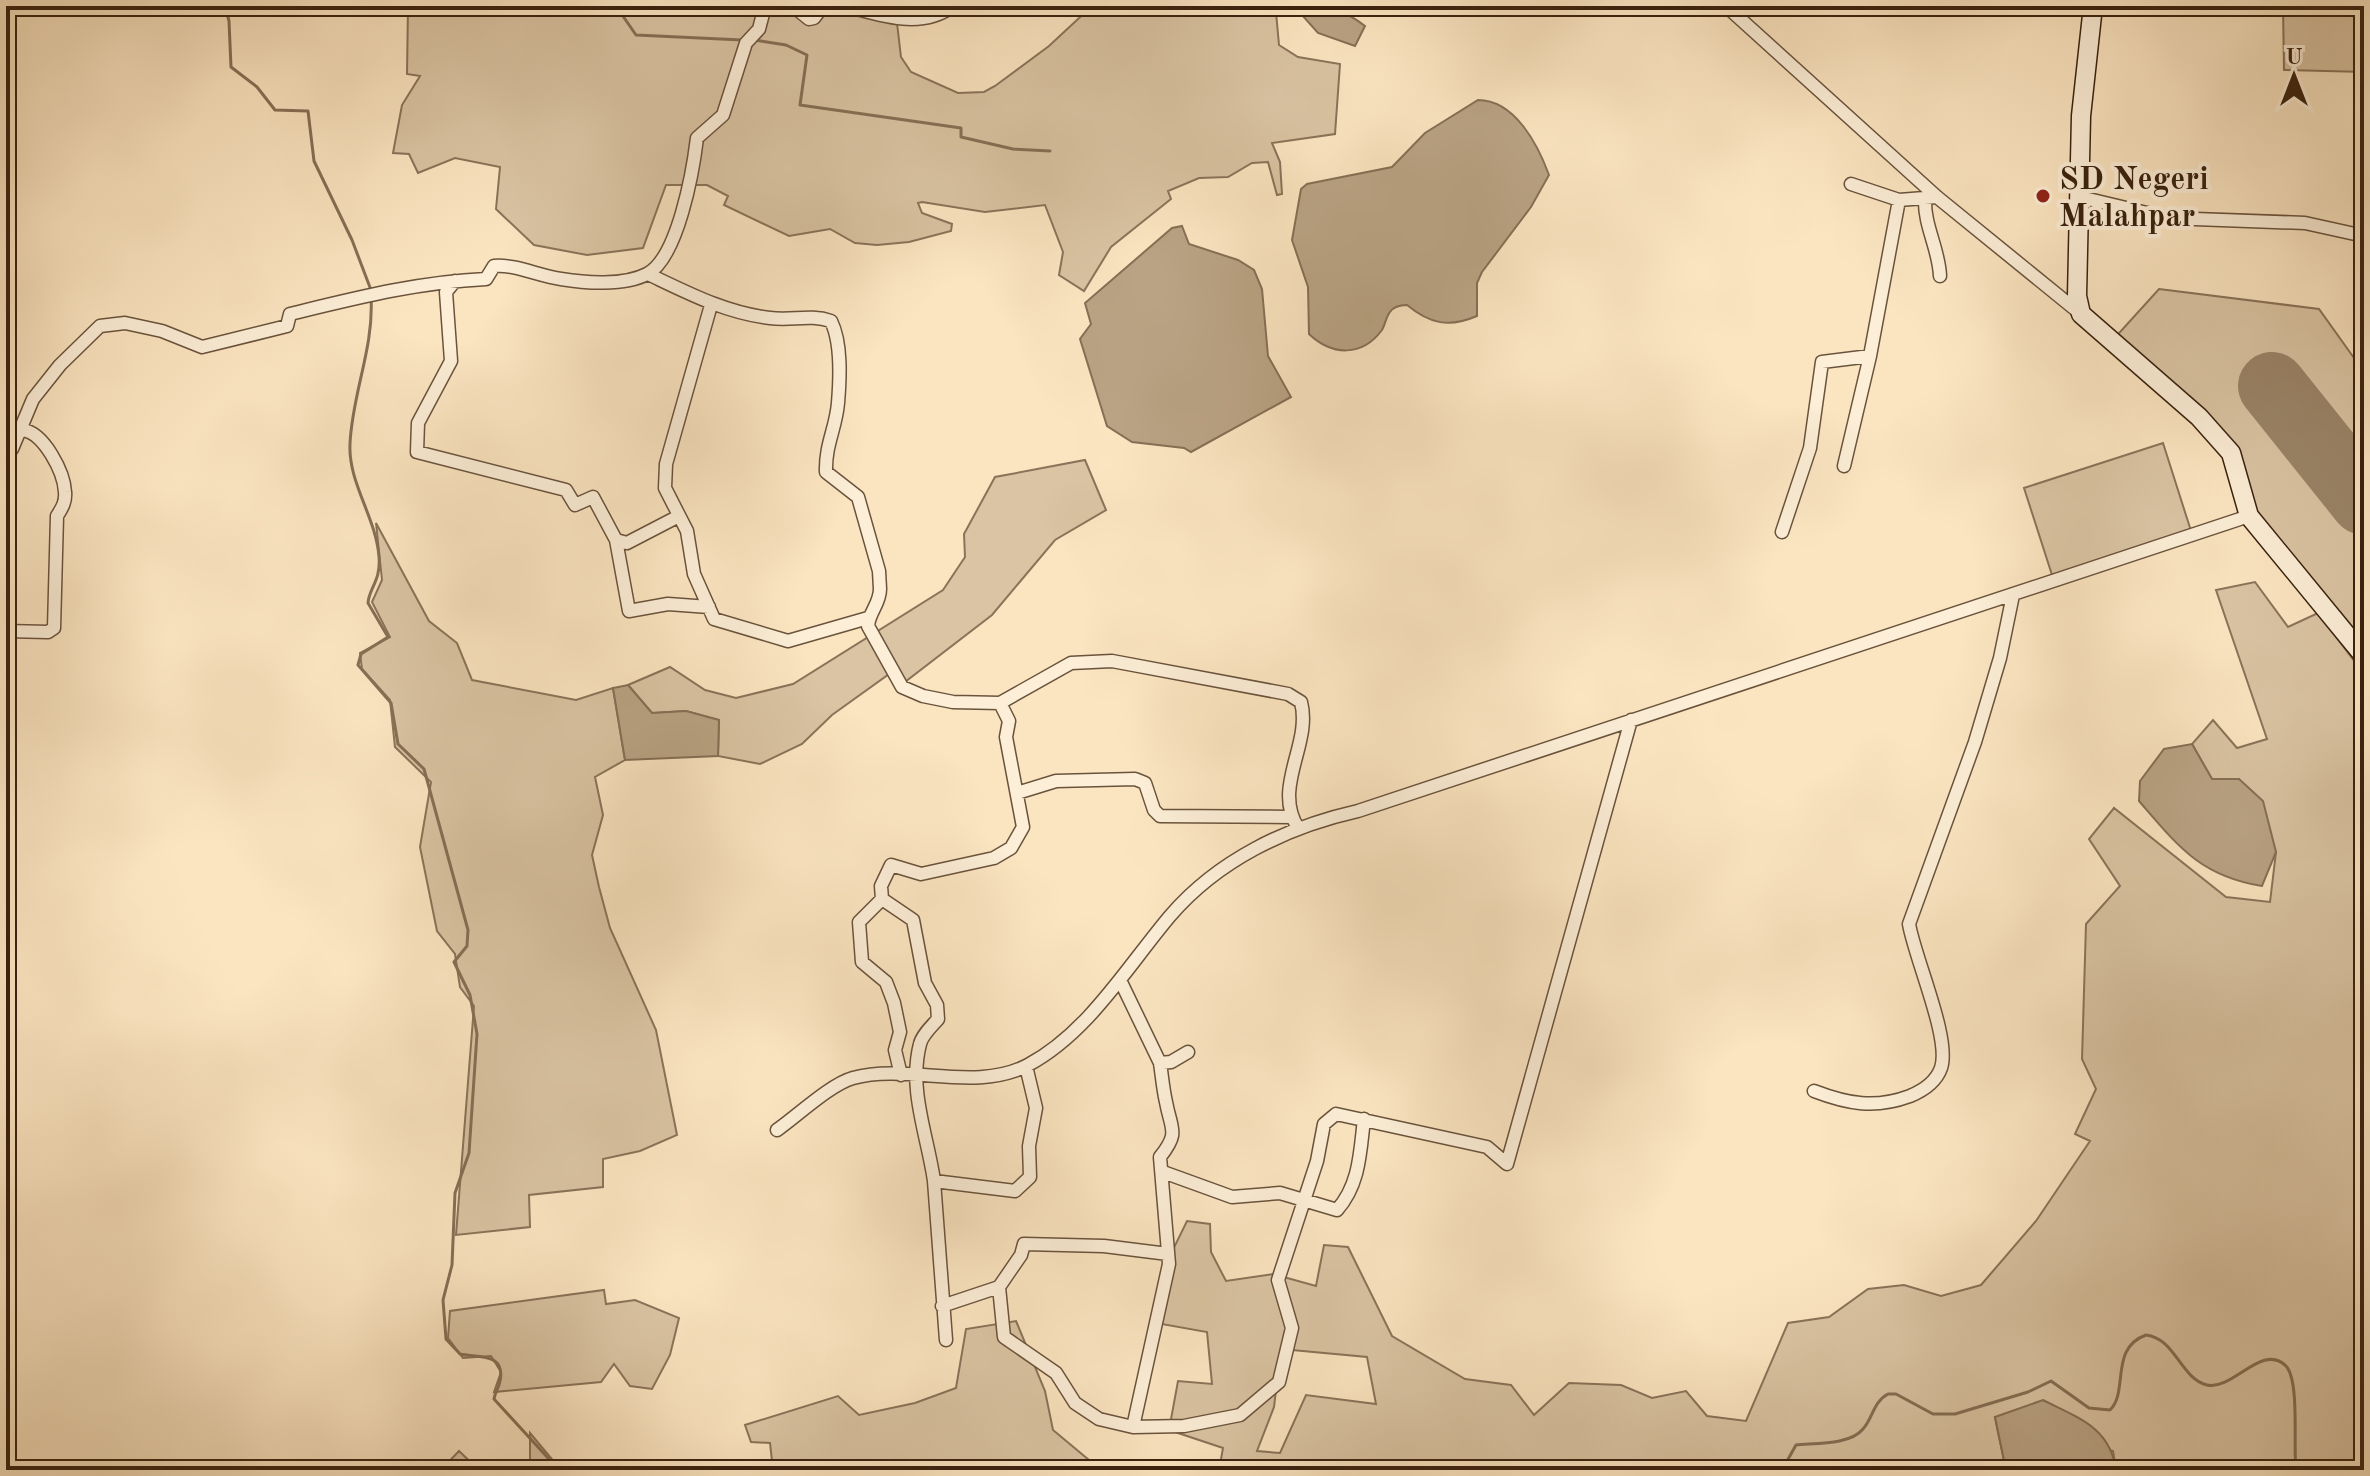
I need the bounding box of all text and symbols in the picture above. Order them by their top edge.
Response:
north arrow [2254,36,2334,116]
text: U [2285,47,2303,69]
place label: SD Negeri Malahpar [2059,165,2209,234]
marker: SD Negeri Malahpar [2034,187,2052,205]

